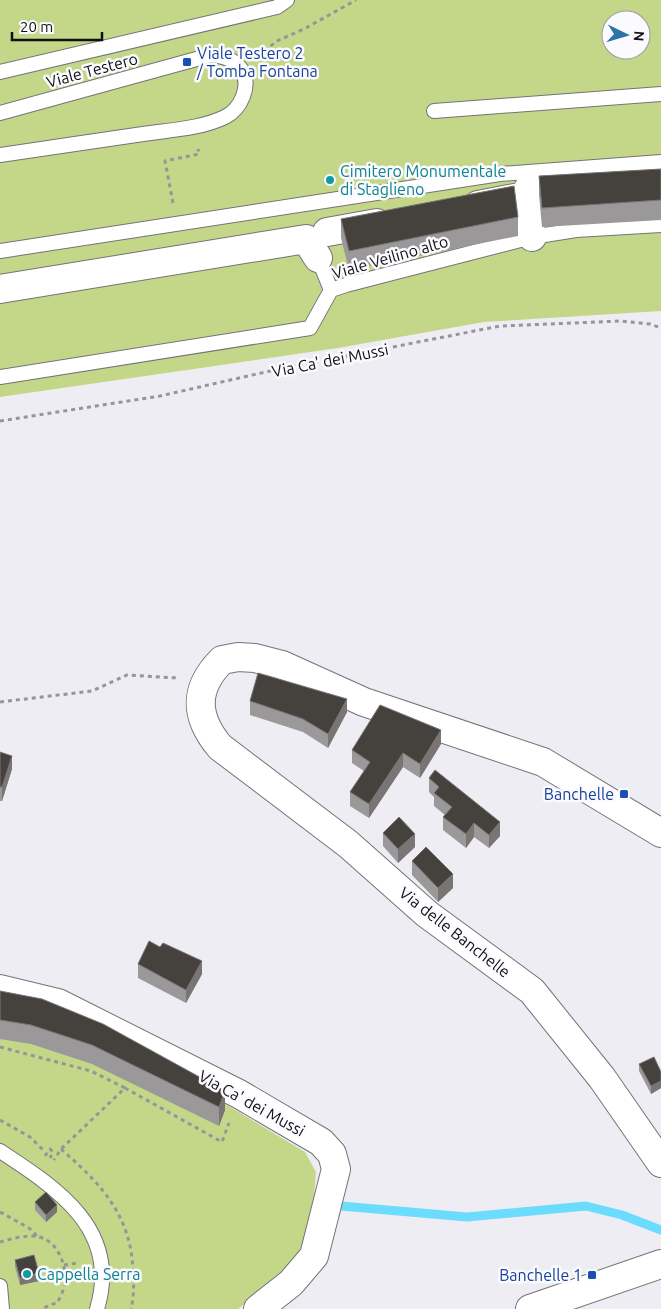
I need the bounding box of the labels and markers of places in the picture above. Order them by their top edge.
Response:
place label: Viale Testero 2 / Tomba Fontana [196,44,318,80]
marker: Viale Testero 2 / Tomba Fontana [181,56,193,68]
place label: Cimitero Monumentale di Staglieno [340,162,506,198]
marker: Cimitero Monumentale di Staglieno [324,174,336,186]
place label: Banchelle [544,785,614,803]
marker: Banchelle [618,788,630,800]
place label: Cappella Serra [37,1265,140,1283]
place label: Banchelle 1 [499,1266,582,1284]
marker: Cappella Serra [21,1268,33,1280]
marker: Banchelle 1 [586,1269,598,1281]

